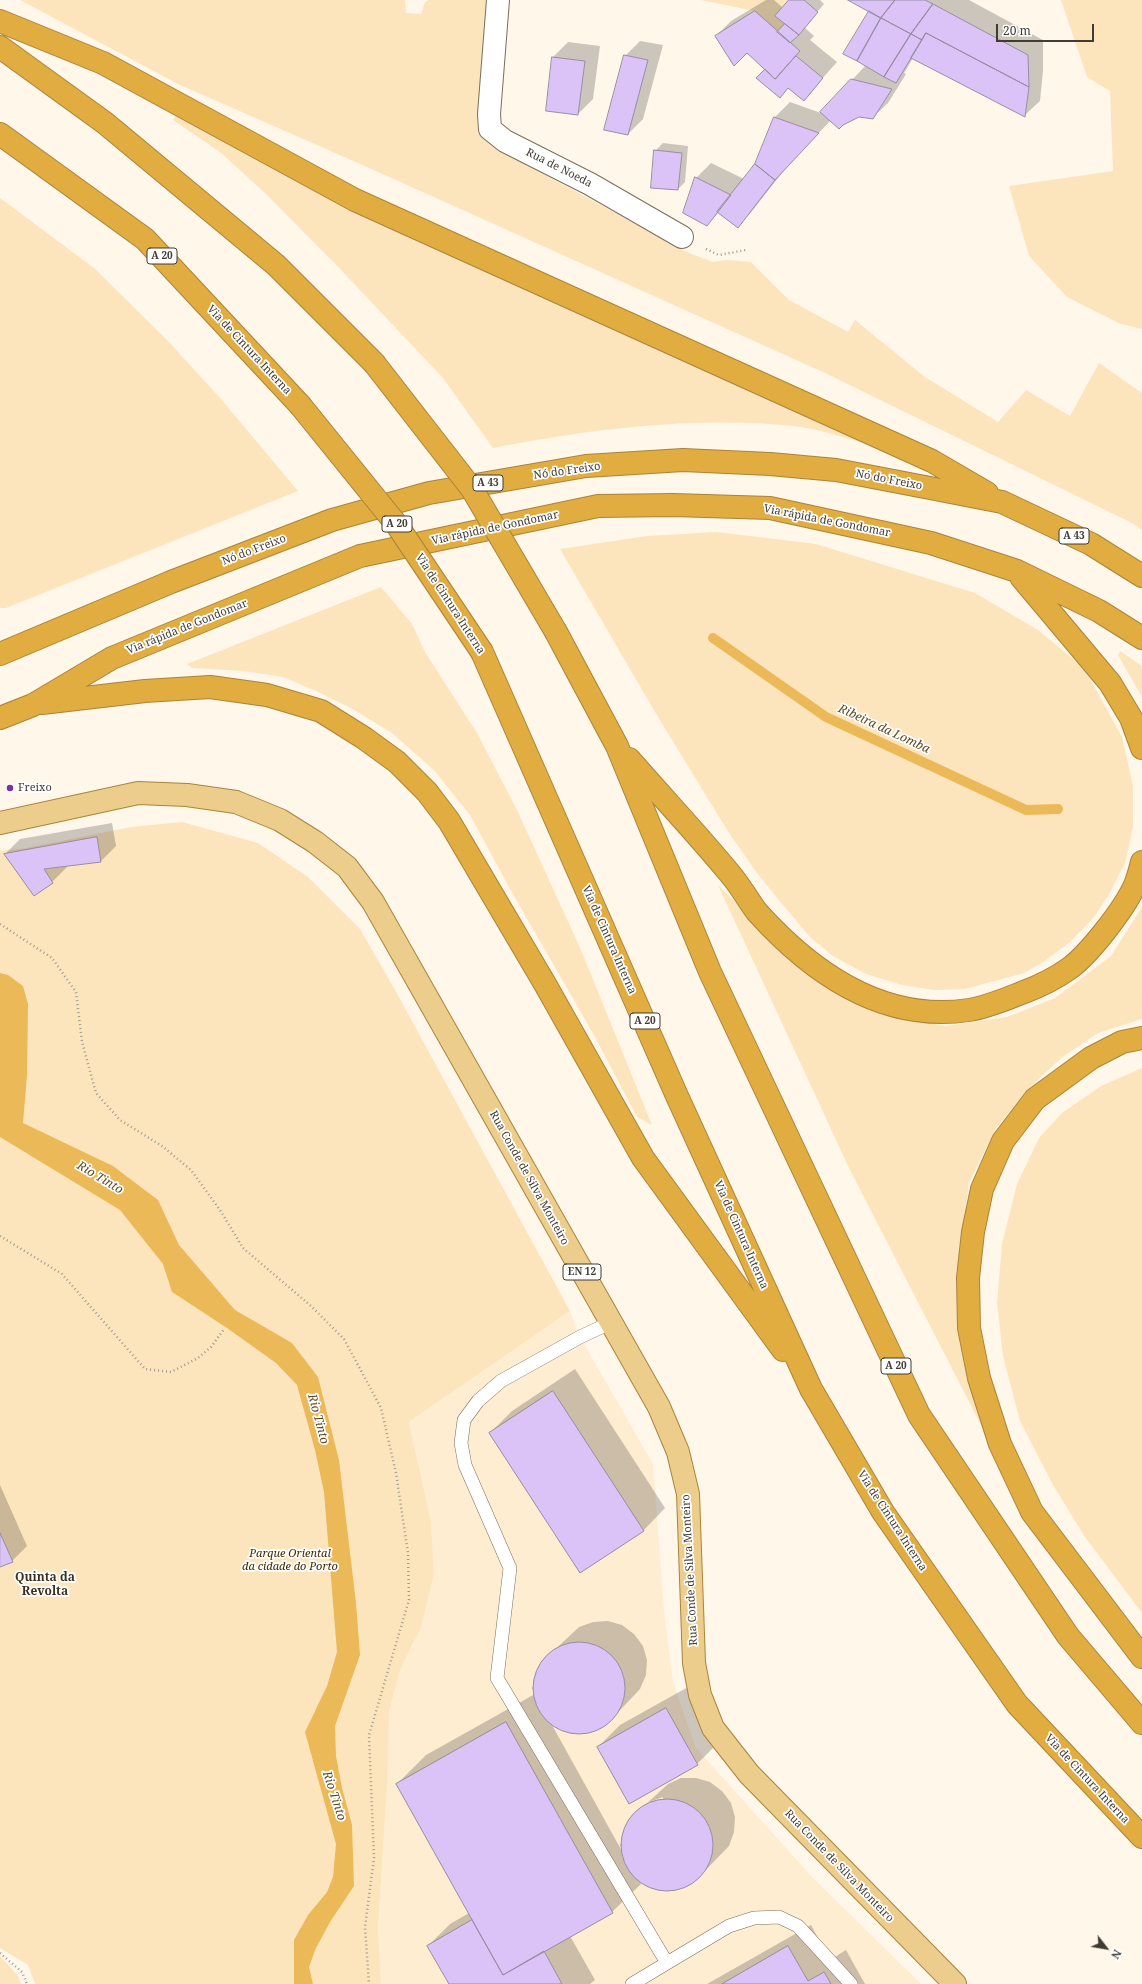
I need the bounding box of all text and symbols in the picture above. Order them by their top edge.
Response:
scale bar [998,16,1096,42]
text: 20 m [1003,22,1031,39]
street label: Rua de Noeda [524,146,594,190]
road number: A 20 [147,248,177,264]
street label: Via de Cintura Interna [204,303,294,397]
street label: Nó do Freixo [533,460,601,482]
street label: Nó do Freixo [855,467,923,493]
road number: A 43 [473,475,503,491]
street label: Via rápida de Gondomar [762,502,892,540]
street label: Via rápida de Gondomar [431,508,559,548]
road number: A 20 [382,516,412,532]
road number: A 43 [1059,528,1089,544]
street label: Nó do Freixo [220,532,288,568]
street label: Via de Cintura Interna [413,551,487,657]
street label: Via rápida de Gondomar [125,597,249,657]
water label: Ribeira da Lomba [836,702,932,756]
place label: Freixo [18,781,52,795]
marker: Freixo [5,783,15,793]
street label: Via de Cintura Interna [579,884,639,996]
road number: A 20 [630,1013,660,1029]
street label: Rua Conde de Silva Monteiro [487,1109,571,1247]
water label: Rio Tinto [74,1159,126,1197]
street label: Via de Cintura Interna [711,1179,771,1291]
road number: EN 12 [563,1264,601,1280]
road number: A 20 [881,1358,911,1374]
water label: Rio Tinto [304,1392,332,1446]
street label: Via de Cintura Interna [855,1468,929,1574]
street label: Rua Conde de Silva Monteiro [679,1494,701,1646]
park label: Parque Oriental da cidade do Porto [242,1547,338,1573]
district label: Quinta da Revolta [15,1571,75,1599]
street label: Via de Cintura Interna [1042,1732,1132,1826]
water label: Rio Tinto [319,1769,349,1823]
street label: Rua Conde de Silva Monteiro [782,1807,896,1925]
north arrow [1086,1928,1126,1968]
text: N [1108,1947,1125,1962]

